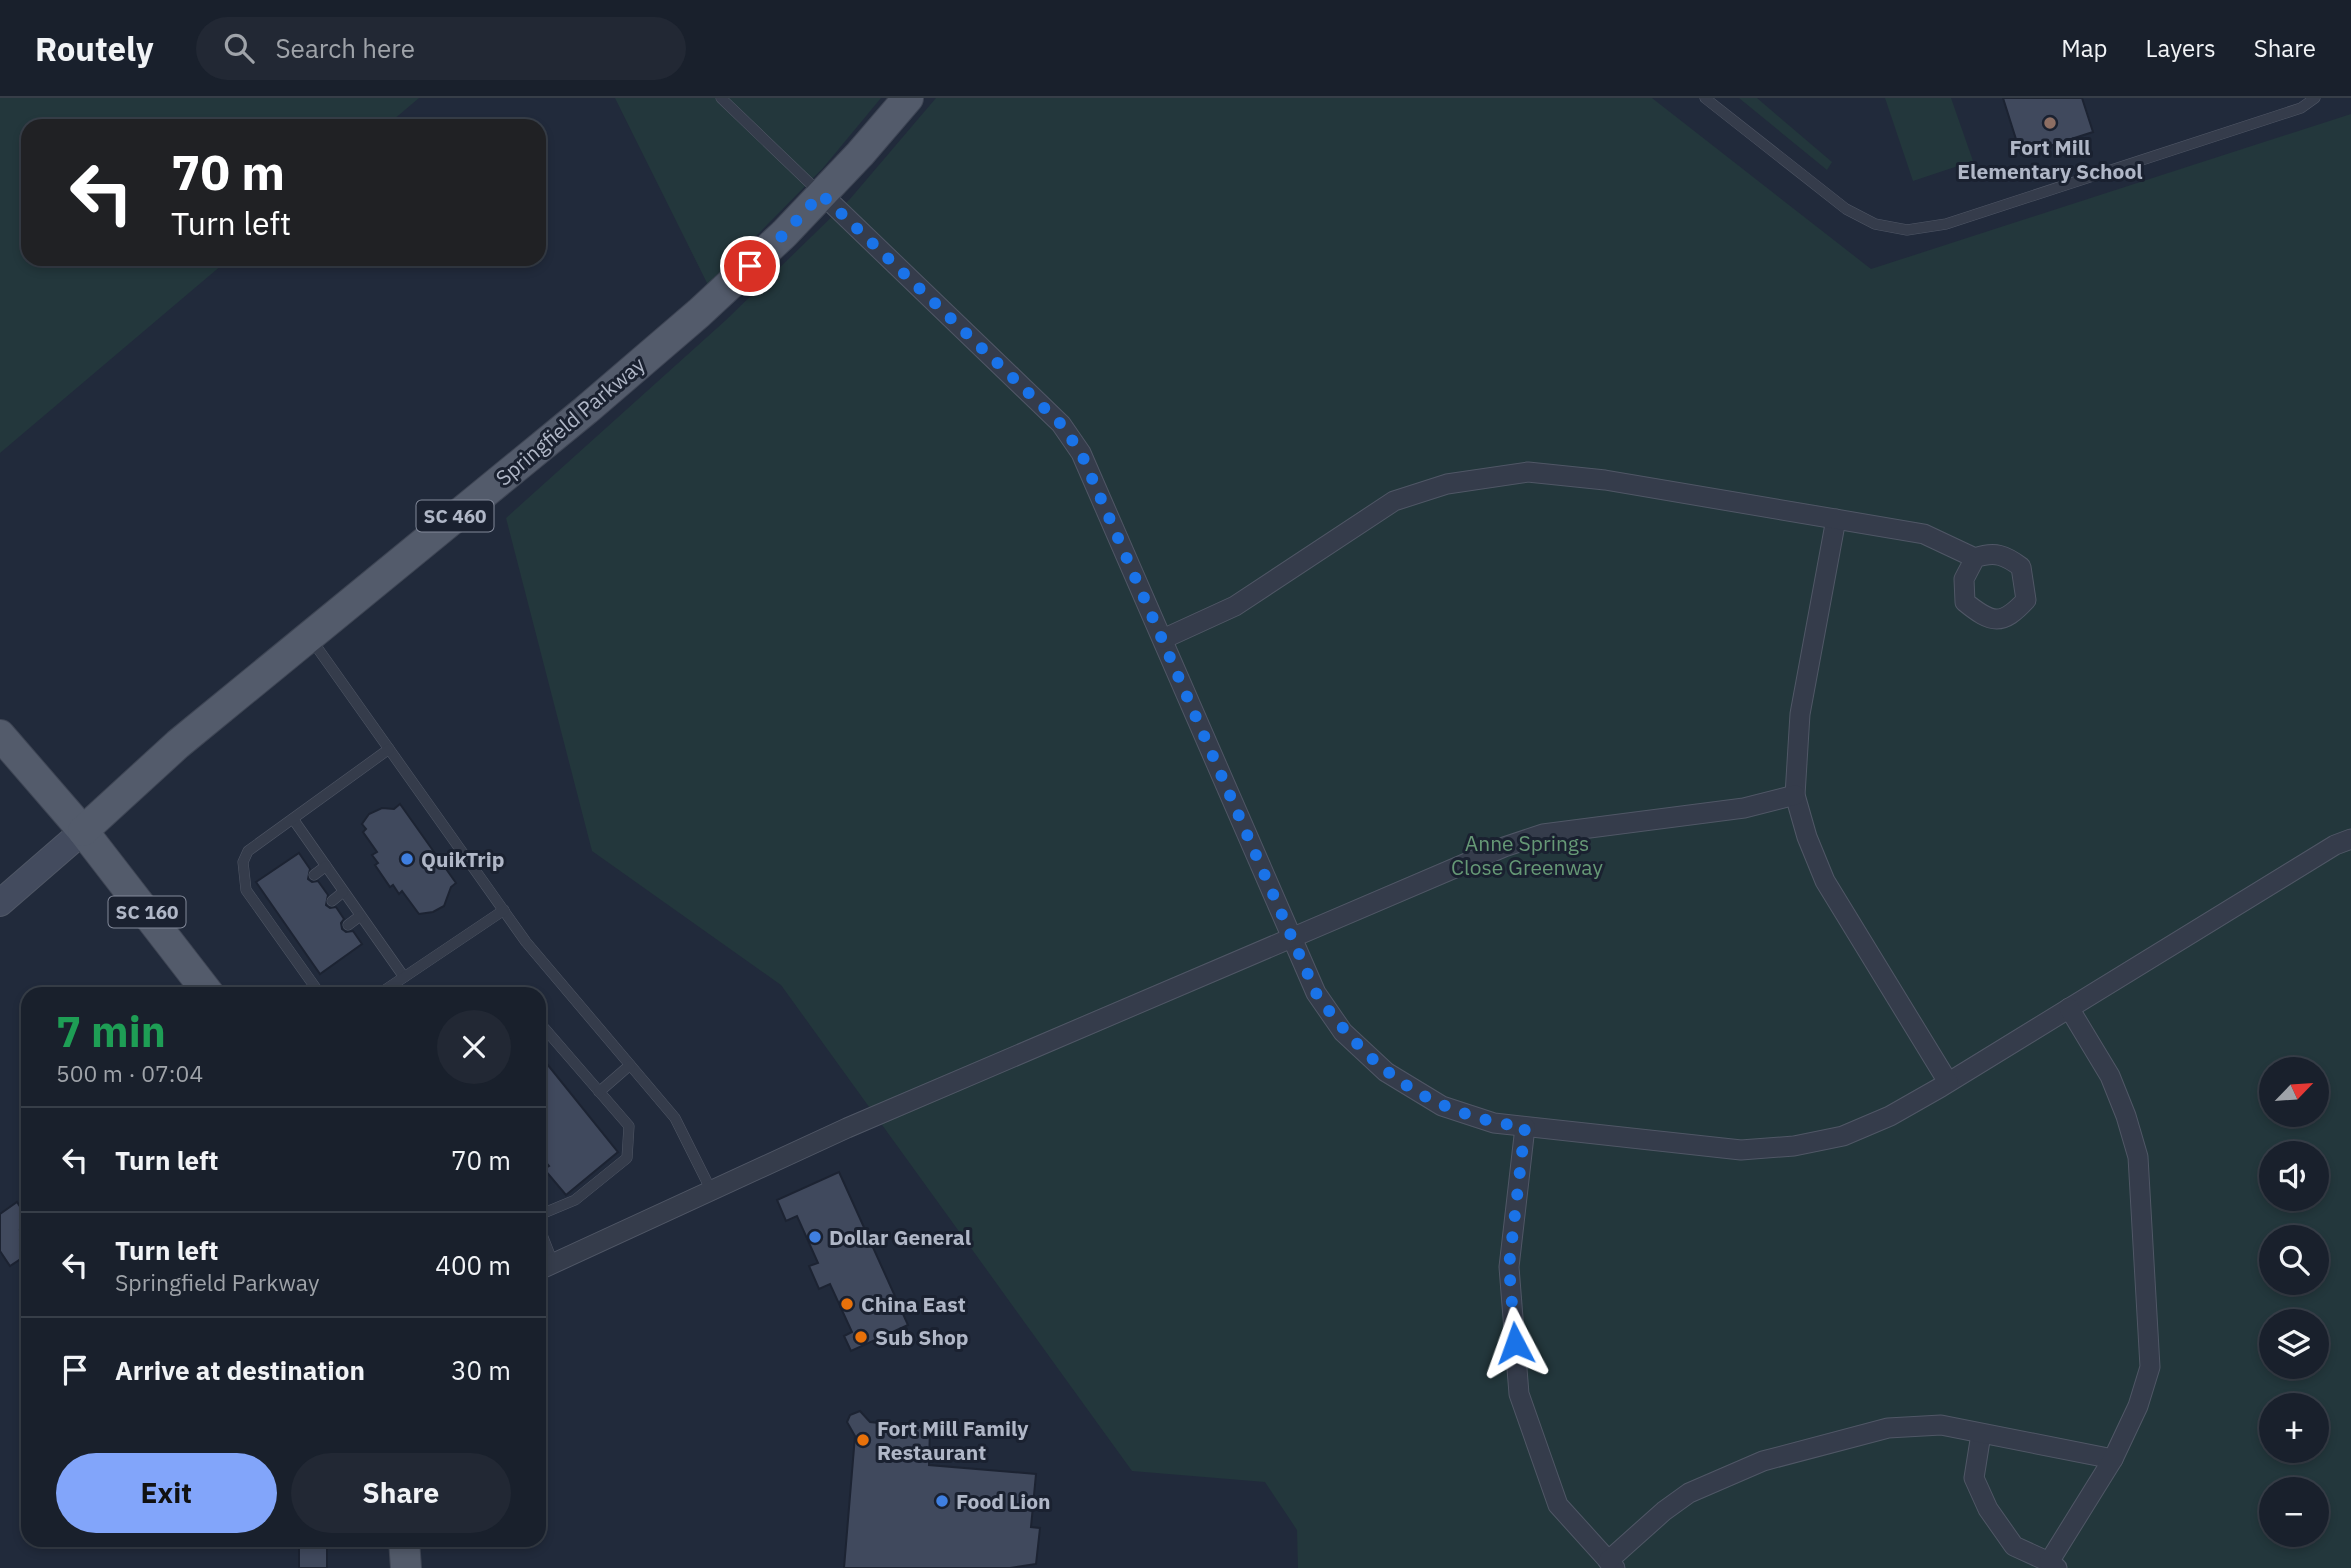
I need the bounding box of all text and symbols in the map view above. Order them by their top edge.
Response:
search box [196,17,686,80]
text: Routely [35,27,154,70]
icon: search [220,29,258,67]
text: Search here [276,31,415,65]
text: Map [2061,32,2108,64]
text: Layers [2146,32,2216,64]
text: Share [2254,32,2316,64]
marker: Fort Mill Elementary School [2042,115,2058,131]
place label: Fort Mill Elementary School [1957,133,2143,185]
text: 70 m [171,140,285,203]
icon: left [56,147,147,238]
text: Turn left [171,202,291,244]
pin [720,236,780,296]
icon: arrive [731,247,769,285]
street label: Springfield Parkway [490,350,651,492]
road number: SC 460 [416,500,494,532]
park label: Anne Springs Close Greenway [1451,829,1603,881]
place label: QuikTrip [421,845,505,873]
marker: QuikTrip [399,851,415,867]
road number: SC 160 [108,897,186,928]
text: 7 min [56,1004,166,1059]
button: close [437,1010,511,1084]
north arrow [2259,1057,2329,1127]
map controls [2259,1057,2329,1547]
text: 500 m · 07:04 [56,1058,203,1088]
icon: left [56,1141,94,1179]
button: sound [2259,1141,2329,1211]
text: Turn left [115,1143,218,1177]
text: 70 m [451,1143,511,1177]
place label: Dollar General [829,1223,971,1251]
button: search [2259,1225,2329,1295]
marker: Dollar General [807,1229,823,1245]
text: Turn left [115,1233,218,1267]
icon: left [56,1246,94,1284]
text: 400 m [435,1248,511,1282]
text: Springfield Parkway [115,1267,319,1297]
place label: China East [861,1290,966,1318]
marker: China East [839,1296,855,1312]
position arrow [1478,1306,1552,1380]
button: layers [2259,1309,2329,1379]
place label: Sub Shop [875,1323,969,1351]
marker: Sub Shop [853,1329,869,1345]
icon: arrive [56,1351,94,1389]
text: Arrive at destination [115,1353,365,1387]
text: 30 m [451,1353,511,1387]
button: + [2259,1393,2329,1463]
place label: Fort Mill Family Restaurant [877,1414,1029,1466]
marker: Fort Mill Family Restaurant [855,1432,871,1448]
button: Exit [56,1453,277,1533]
button: Share [291,1453,511,1533]
button: − [2259,1477,2329,1547]
place label: Food Lion [956,1487,1051,1515]
marker: Food Lion [934,1493,950,1509]

